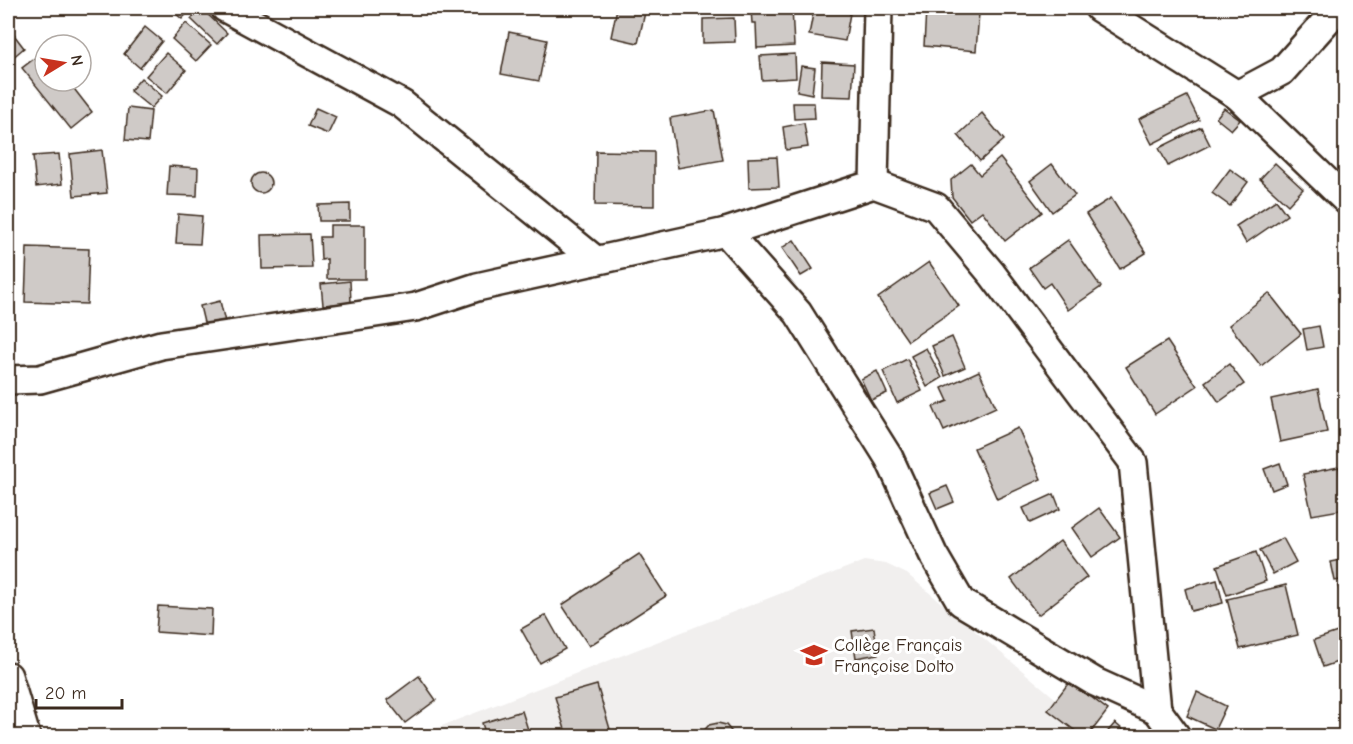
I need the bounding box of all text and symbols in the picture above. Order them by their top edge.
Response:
north arrow [33,33,93,93]
text: N [67,53,87,67]
place label: Collège Français Françoise Dolto [834,635,962,677]
school or university icon: Collège Français Françoise Dolto [799,640,829,670]
scale bar [36,672,122,710]
text: 20 m [45,683,86,704]

